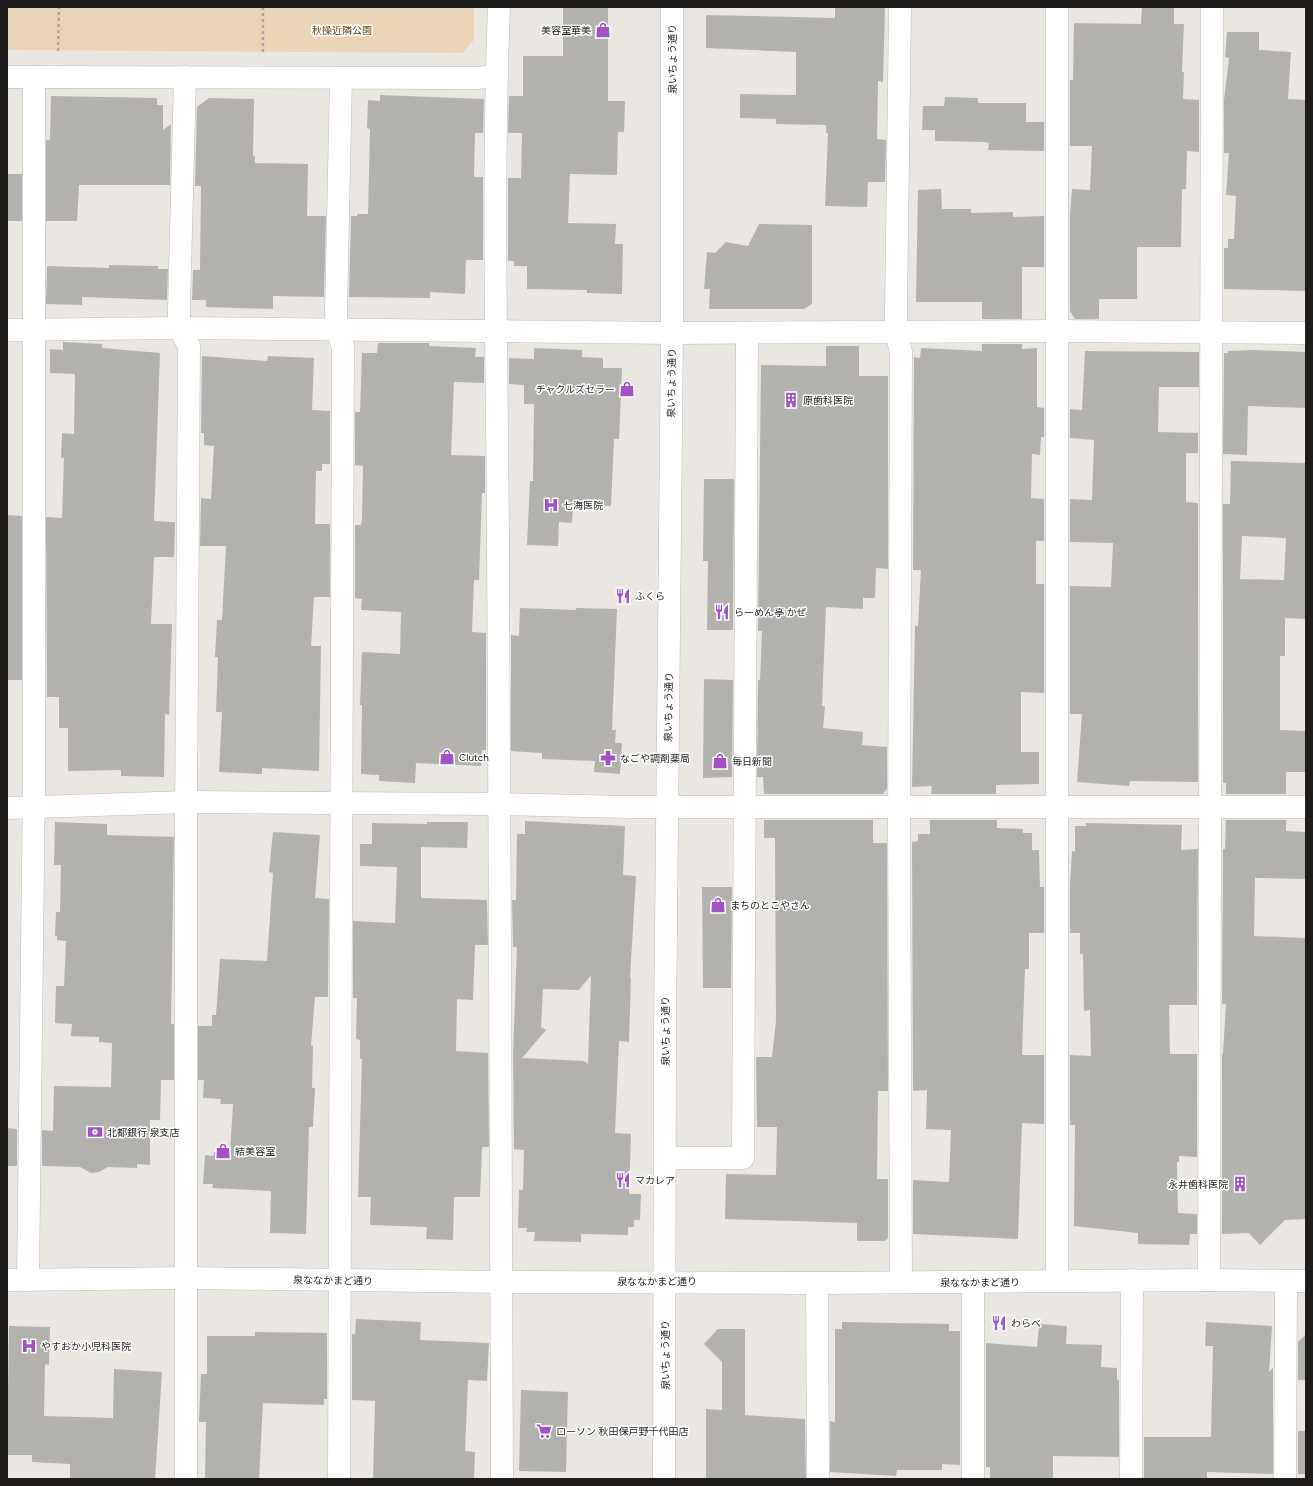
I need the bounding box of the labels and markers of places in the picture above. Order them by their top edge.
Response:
shop icon: 美容室華美 [594,21,612,39]
place label: 美容室華美 [541,24,591,37]
shop icon: チャクルズセラー [618,380,636,398]
place label: チャクルズセラー [535,383,615,396]
building icon: 原歯科医院 [782,391,800,409]
place label: 原歯科医院 [803,394,853,407]
hospital icon: 七海医院 [542,496,560,514]
place label: 七海医院 [563,499,603,512]
restaurant icon: ふくら [614,587,632,605]
place label: ふくら [635,590,665,603]
restaurant icon: らーめん亭 かぜ [713,603,731,621]
place label: らーめん亭 かぜ [734,606,806,619]
shop icon: Clutch [438,748,456,766]
pharmacy icon: なごや調剤薬局 [599,749,617,767]
place label: Clutch [459,751,489,764]
place label: なごや調剤薬局 [620,752,690,765]
shop icon: 毎日新聞 [711,752,729,770]
place label: 毎日新聞 [732,755,772,768]
shop icon: まちのとこやさん [709,896,727,914]
place label: まちのとこやさん [730,899,810,912]
bank icon: 北都銀行 泉支店 [86,1123,104,1141]
place label: 北都銀行 泉支店 [107,1126,179,1139]
shop icon: 結美容室 [214,1142,232,1160]
place label: 結美容室 [235,1145,275,1158]
restaurant icon: マカレア [614,1171,632,1189]
place label: マカレア [635,1174,675,1187]
building icon: 永井歯科医院 [1231,1175,1249,1193]
place label: 永井歯科医院 [1168,1178,1228,1191]
restaurant icon: わらべ [990,1314,1008,1332]
place label: わらべ [1011,1317,1041,1330]
hospital icon: やすおか小児科医院 [20,1337,38,1355]
place label: やすおか小児科医院 [41,1340,131,1353]
supermarket icon: ローソン 秋田保戸野千代田店 [535,1422,553,1440]
place label: ローソン 秋田保戸野千代田店 [556,1425,688,1438]

